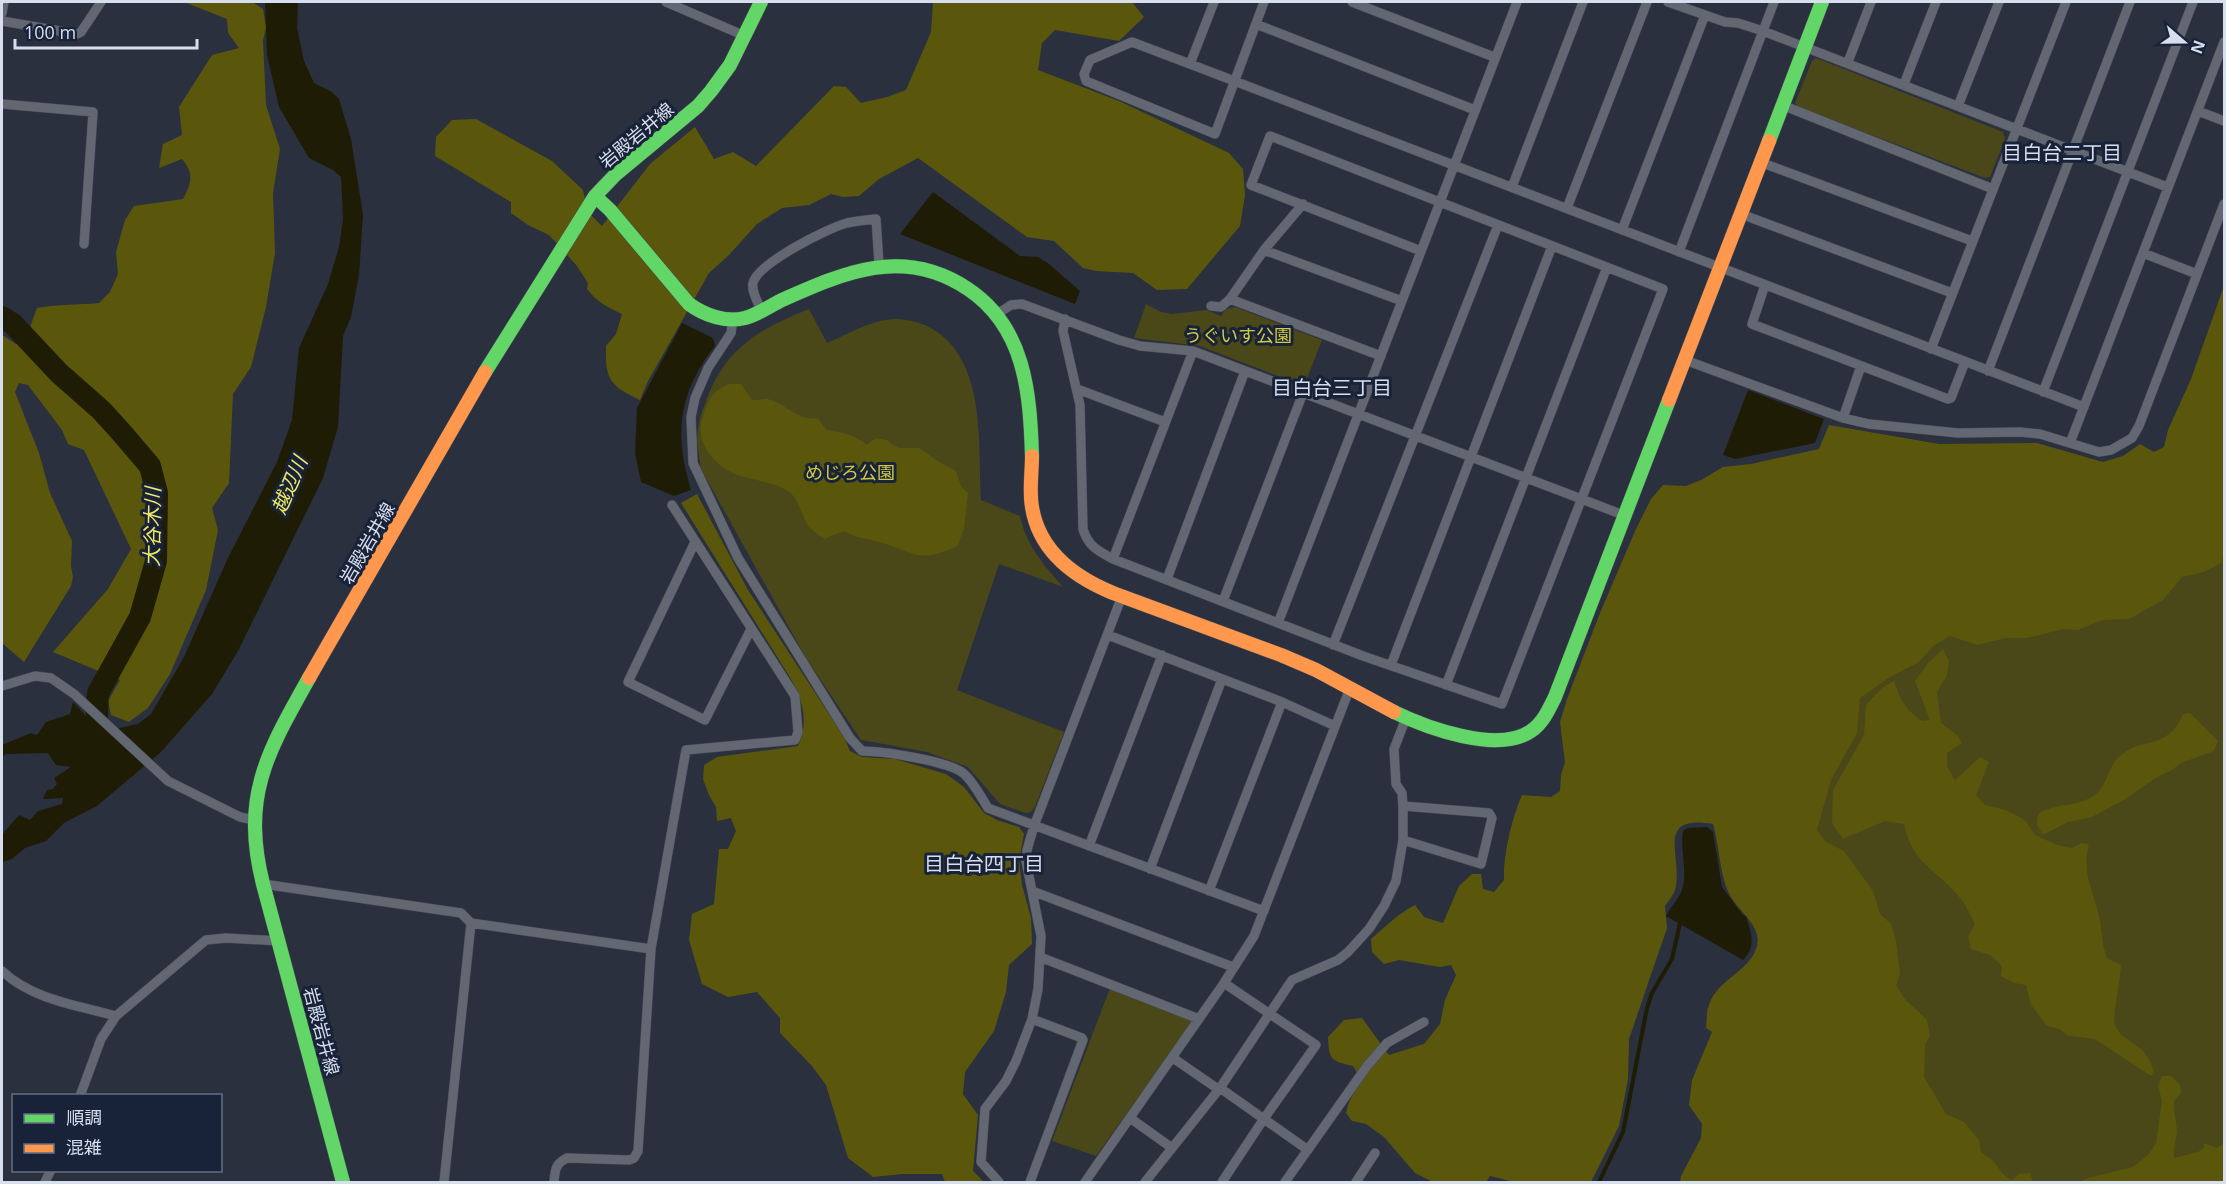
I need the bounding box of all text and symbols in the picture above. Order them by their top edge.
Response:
scale bar [15,12,196,50]
north arrow [2154,12,2214,72]
text: 100 m [24,20,76,44]
text: N [2186,37,2211,57]
street label: 岩殿岩井線 [594,97,678,173]
district label: 目白台二丁目 [2002,139,2122,166]
park label: うぐいす公園 [1184,323,1292,347]
district label: 目白台三丁目 [1272,374,1392,401]
water label: 越辺川 [265,450,314,518]
park label: めじろ公園 [805,460,895,484]
water label: 大谷木川 [138,485,166,567]
street label: 岩殿岩井線 [334,498,400,588]
district label: 目白台四丁目 [924,850,1044,877]
street label: 岩殿岩井線 [299,984,345,1078]
legend [12,1094,222,1172]
text: 順調 [66,1105,102,1129]
text: 混雑 [66,1135,102,1159]

